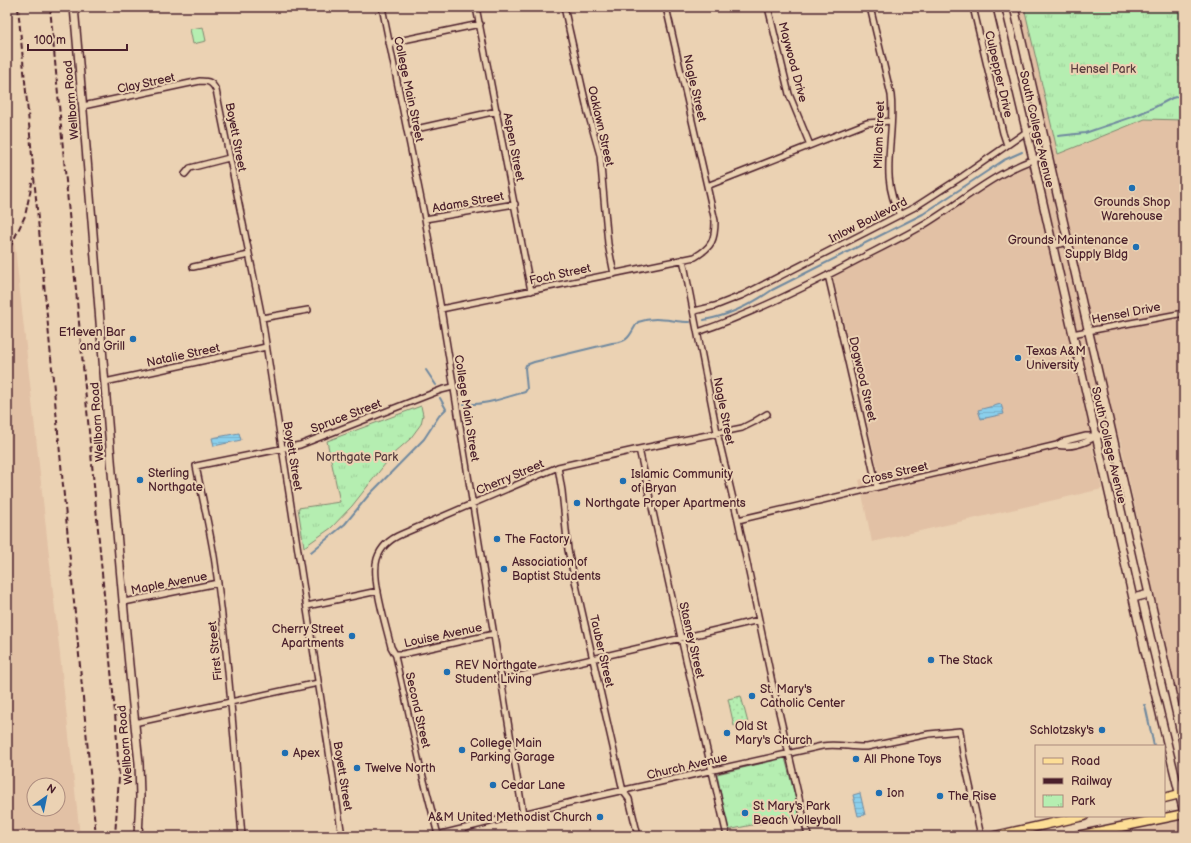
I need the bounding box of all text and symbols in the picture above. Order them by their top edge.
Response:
street label: Maywood Drive [775,20,810,104]
scale bar [28,26,127,52]
street label: Culpepper Drive [981,29,1016,119]
text: 100 m [34,33,66,48]
street label: College Main Street [390,35,427,144]
street label: Nagle Street [680,53,710,123]
street label: Wellborn Road [61,60,82,140]
park label: Hensel Park [1070,62,1136,77]
street label: South College Avenue [1016,69,1057,189]
street label: Clay Street [116,70,177,97]
street label: Oaklawn Street [584,85,617,168]
street label: Milam Street [871,100,888,169]
street label: Boyett Street [221,101,250,173]
street label: Aspen Street [500,111,528,183]
marker: Grounds Shop Warehouse [1127,183,1137,193]
street label: Adams Street [431,189,505,216]
street label: Inlow Boulevard [827,194,910,247]
place label: Grounds Shop Warehouse [1094,195,1170,224]
place label: Grounds Maintenance Supply Bldg [1008,233,1128,262]
marker: Grounds Maintenance Supply Bldg [1131,242,1141,252]
street label: Foch Street [528,261,593,288]
street label: Hensel Drive [1090,299,1162,328]
place label: E11even Bar and Grill [59,325,126,354]
marker: E11even Bar and Grill [128,334,138,344]
street label: Dogwood Street [845,335,880,423]
street label: Natalie Street [145,340,221,371]
place label: Texas A&M University [1026,344,1086,373]
marker: Texas A&M University [1013,353,1023,363]
street label: College Main Street [451,354,482,463]
street label: Nagle Street [710,376,737,446]
street label: Wellborn Road [87,382,108,462]
street label: South College Avenue [1088,385,1129,505]
street label: Spruce Street [309,396,384,437]
street label: Boyett Street [280,420,305,492]
park label: Northgate Park [316,450,398,465]
street label: Cherry Street [474,456,547,498]
street label: Cross Street [861,459,930,488]
place label: Sterling Northgate [148,466,203,495]
place label: Islamic Community of Bryan [631,467,733,496]
marker: Sterling Northgate [135,475,145,485]
marker: Islamic Community of Bryan [618,476,628,486]
place label: Northgate Proper Apartments [585,496,746,511]
marker: Northgate Proper Apartments [572,498,582,508]
place label: The Factory [505,532,570,547]
marker: The Factory [492,534,502,544]
place label: Association of Baptist Students [512,555,601,584]
marker: Association of Baptist Students [499,564,509,574]
street label: Maple Avenue [130,569,208,598]
street label: Stasney Street [675,601,708,680]
street label: Tauber Street [586,614,617,689]
street label: First Street [205,620,226,682]
street label: Louise Avenue [403,620,483,651]
place label: Cherry Street Apartments [272,622,344,651]
marker: Cherry Street Apartments [347,631,357,641]
place label: The Stack [939,653,992,668]
marker: The Stack [926,655,936,665]
place label: REV Northgate Student Living [455,658,537,687]
marker: REV Northgate Student Living [442,667,452,677]
street label: Second Street [402,671,434,750]
place label: St. Mary's Catholic Center [760,682,845,711]
marker: St. Mary's Catholic Center [747,691,757,701]
street label: Wellborn Road [115,705,136,785]
place label: Old St Mary's Church [735,719,813,748]
place label: Schlotzsky's [1030,723,1094,738]
marker: Schlotzsky's [1097,725,1107,735]
marker: Old St Mary's Church [722,728,732,738]
place label: College Main Parking Garage [470,736,555,765]
street label: Boyett Street [330,740,355,812]
marker: College Main Parking Garage [457,745,467,755]
legend [1035,745,1165,817]
place label: Apex [293,746,320,761]
marker: Apex [280,748,290,758]
street label: Church Avenue [645,750,729,783]
place label: All Phone Toys [864,752,942,767]
marker: All Phone Toys [851,754,861,764]
text: Road [1071,754,1100,769]
place label: Twelve North [365,761,436,776]
marker: Twelve North [352,763,362,773]
text: Railway [1071,774,1113,789]
north arrow [26,777,66,817]
place label: Cedar Lane [501,778,565,793]
marker: Cedar Lane [488,780,498,790]
text: N [44,781,58,797]
place label: Ion [887,786,905,801]
marker: Ion [874,788,884,798]
place label: The Rise [948,789,996,804]
marker: The Rise [935,791,945,801]
text: Park [1071,794,1095,809]
place label: St Mary's Park Beach Volleyball [753,799,841,828]
marker: St Mary's Park Beach Volleyball [740,808,750,818]
place label: A&M United Methodist Church [428,810,592,825]
marker: A&M United Methodist Church [595,812,605,822]

